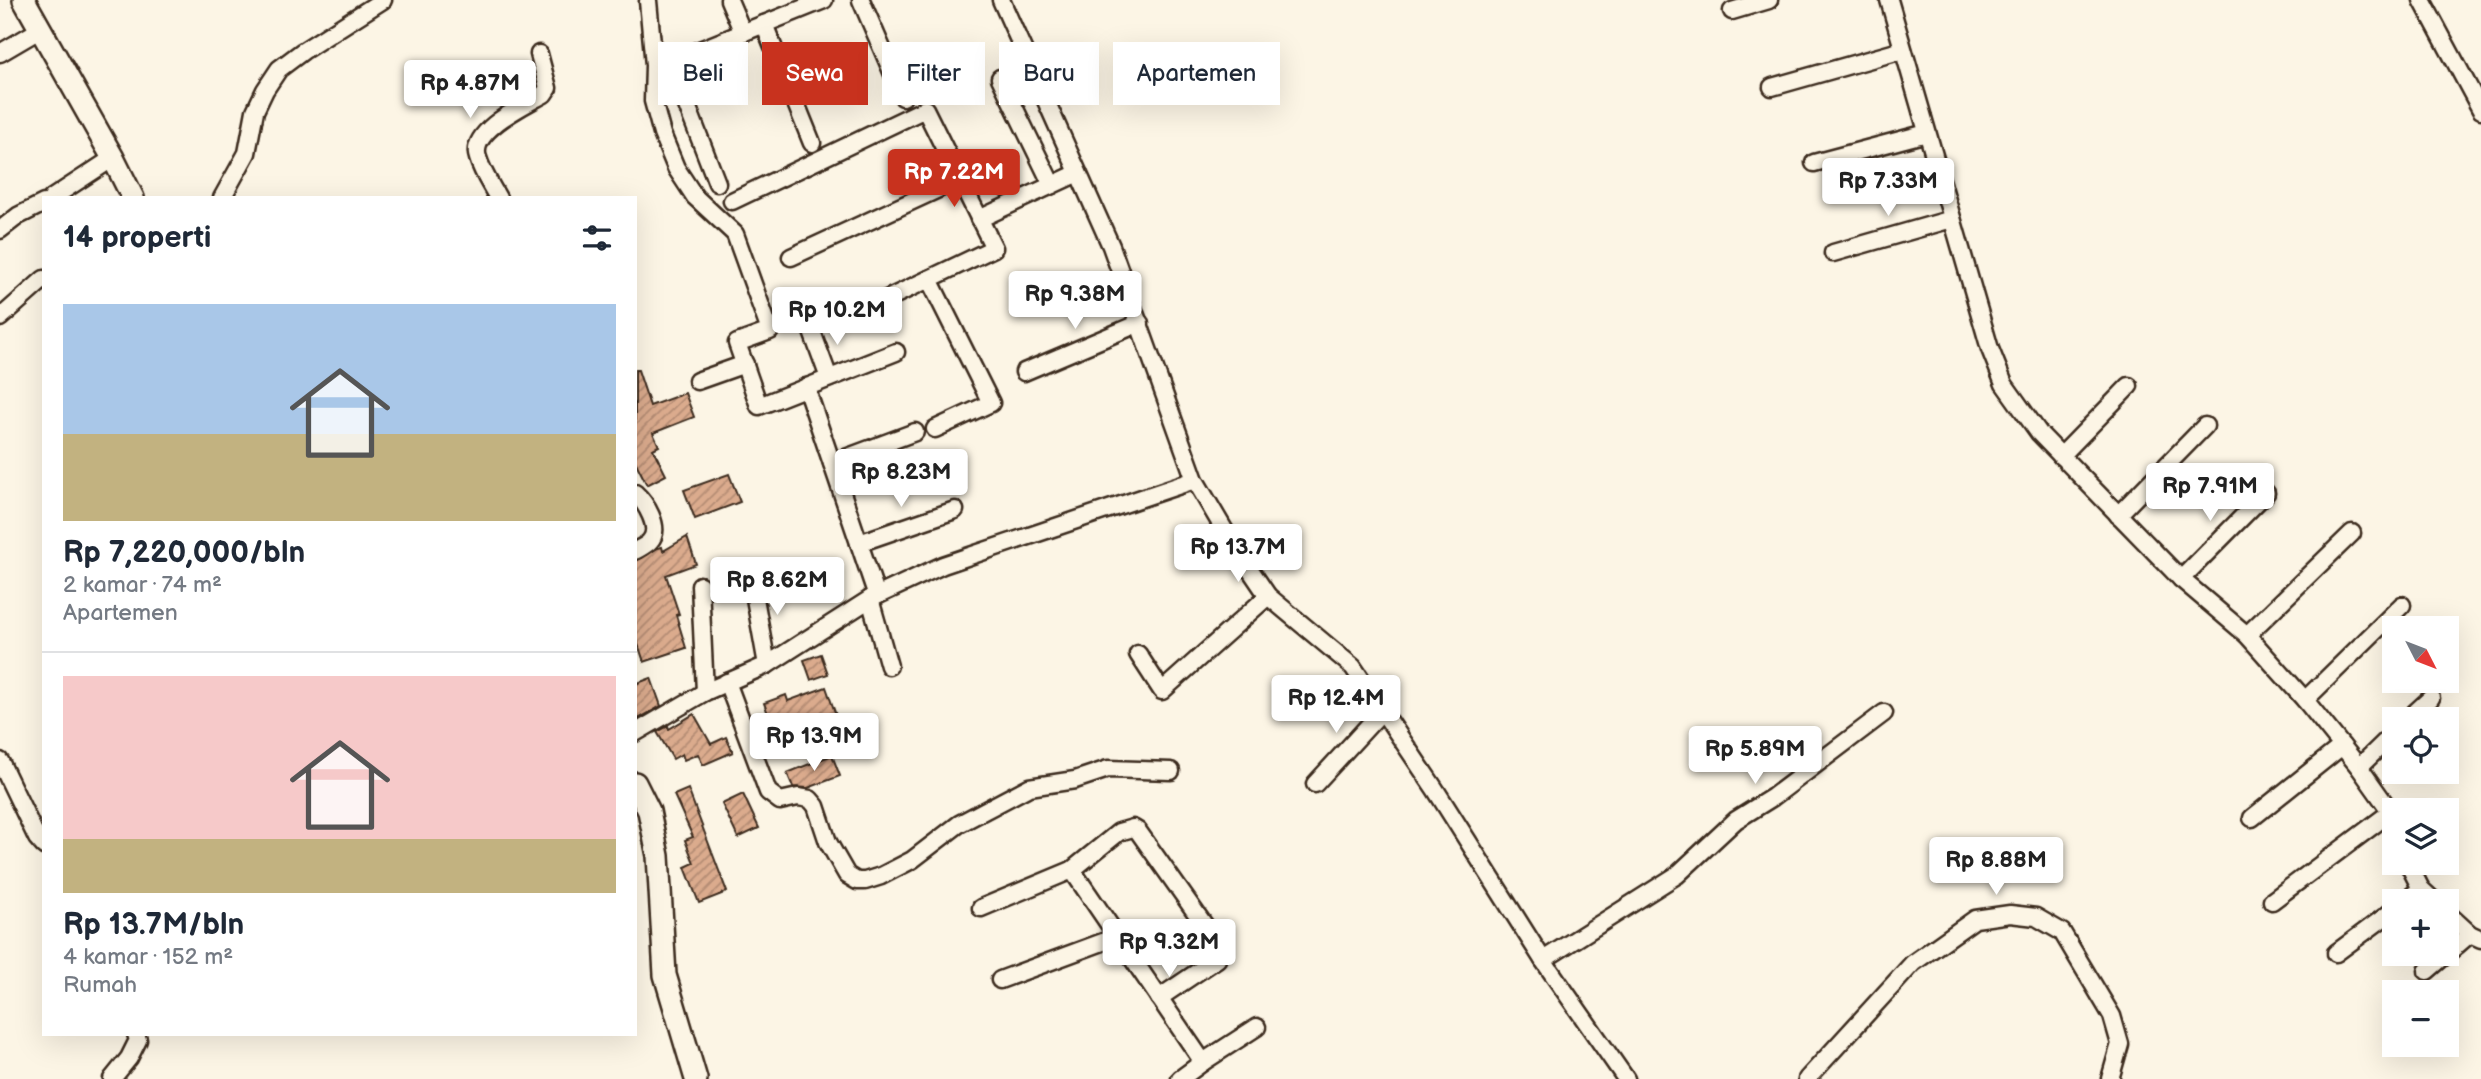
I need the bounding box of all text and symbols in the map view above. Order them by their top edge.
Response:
chip: Beli [658,42,748,105]
chip: Sewa [762,42,868,105]
chip: Filter [882,42,985,105]
chip: Baru [999,42,1099,105]
chip: Apartemen [1113,42,1280,105]
pin: Rp 4.87M [398,60,542,120]
text: Rp 4.87M [420,69,520,97]
pin: Rp 7.22M [882,150,1026,209]
text: Rp 7.22M [904,158,1004,186]
pin: Rp 7.33M [1816,158,1960,218]
text: Rp 7.33M [1838,167,1938,195]
icon: filters [578,219,616,257]
text: 14 properti [63,220,211,256]
pin: Rp 9.38M [1003,272,1147,331]
text: Rp 9.38M [1025,280,1125,308]
pin: Rp 10.2M [765,288,909,347]
text: Rp 10.2M [788,296,886,324]
icon: home [277,350,403,476]
pin: Rp 8.23M [829,449,973,509]
text: Rp 8.23M [851,458,951,486]
pin: Rp 7.91M [2138,463,2282,523]
text: Rp 7.91M [2162,472,2258,500]
pin: Rp 13.7M [1166,524,1310,584]
text: Rp 13.7M [1190,533,1286,561]
text: Rp 7,220,000/bln [63,535,305,571]
pin: Rp 8.62M [705,558,849,617]
text: Rp 8.62M [726,566,828,594]
text: 2 kamar · 74 m² [63,571,222,599]
text: Apartemen [63,599,178,627]
north arrow [2382,616,2459,693]
map controls [2382,616,2459,1057]
pin: Rp 12.4M [1264,676,1408,735]
text: Rp 12.4M [1287,684,1385,712]
button: locate [2382,707,2459,784]
pin: Rp 13.9M [742,714,886,773]
icon: home [277,722,403,848]
text: Rp 13.9M [766,722,862,750]
pin: Rp 5.89M [1683,726,1827,786]
text: Rp 5.89M [1705,735,1805,763]
button: layers [2382,798,2459,875]
pin: Rp 8.88M [1924,838,2068,897]
text: Rp 8.88M [1945,846,2047,874]
button: + [2382,889,2459,966]
text: Rp 13.7M/bln [63,907,244,943]
pin: Rp 9.32M [1097,920,1241,979]
text: Rp 9.32M [1119,928,1219,956]
text: 4 kamar · 152 m² [63,943,233,971]
text: Rumah [63,971,137,999]
button: − [2382,980,2459,1057]

